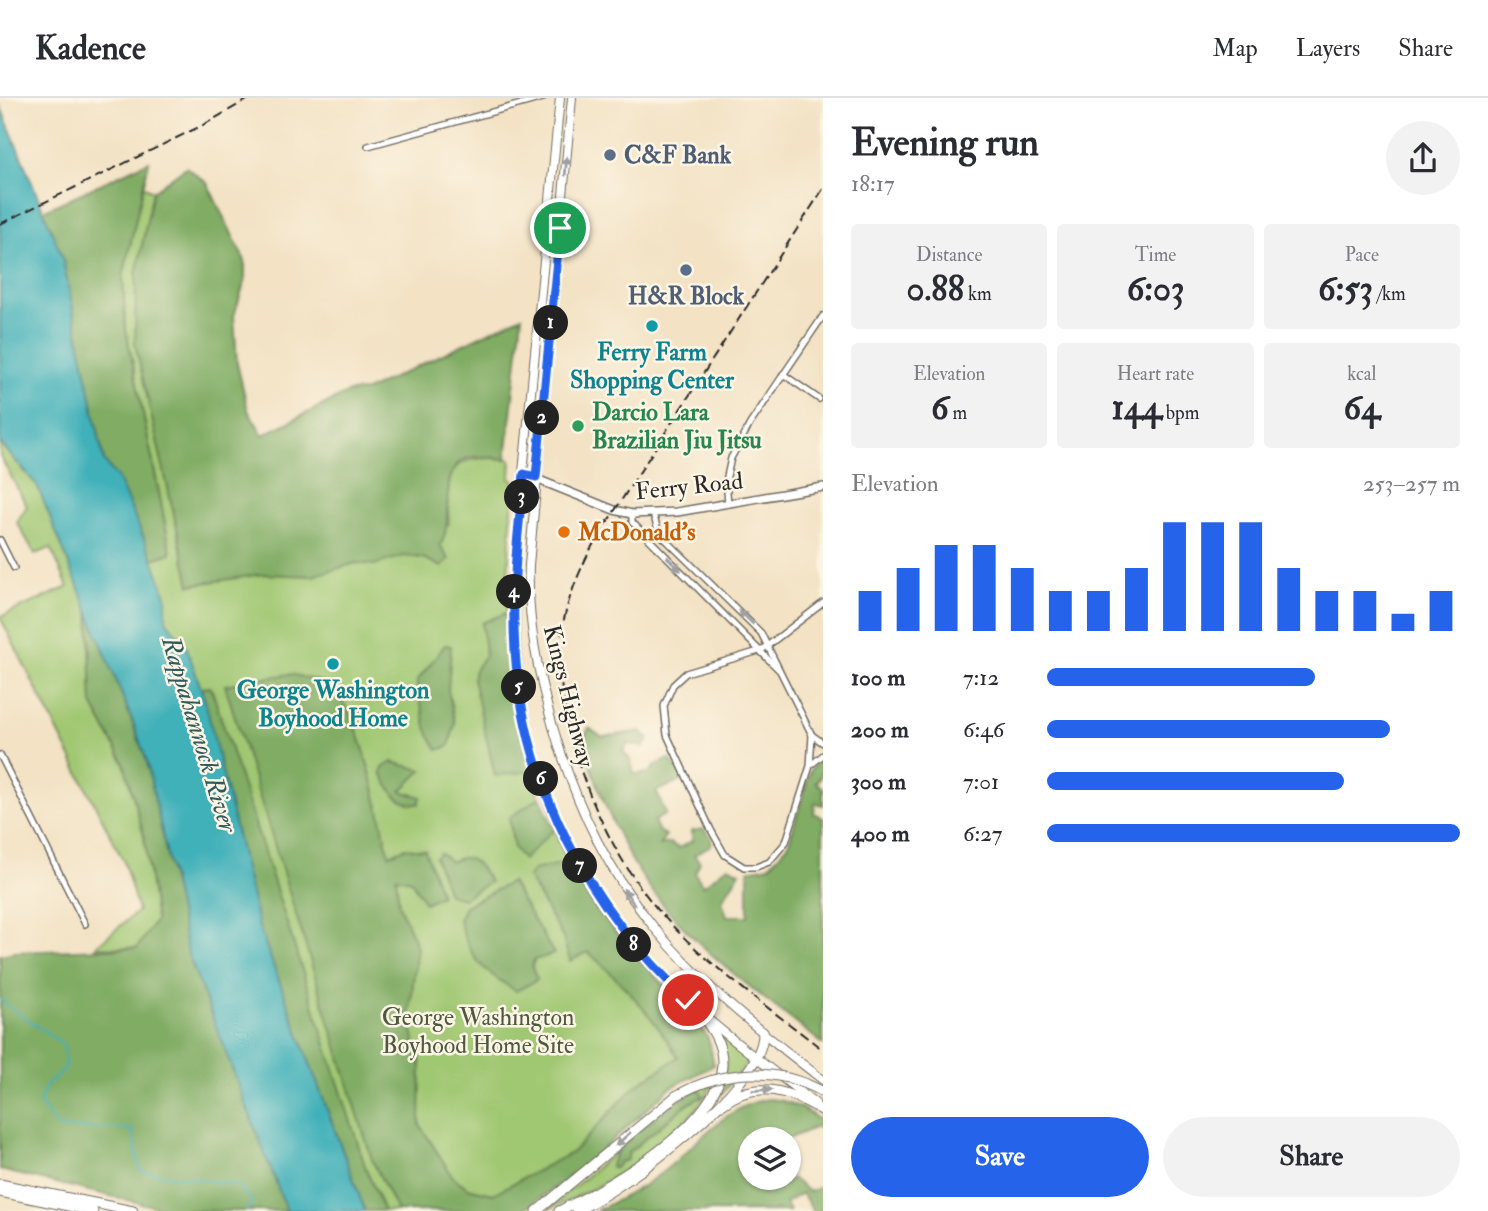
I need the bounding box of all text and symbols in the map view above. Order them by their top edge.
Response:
text: Kadence [35,28,146,69]
text: Map [1213,33,1258,64]
text: Layers [1296,33,1360,64]
text: Share [1398,33,1453,64]
text: Evening run [851,119,1039,167]
button: share [1386,121,1460,195]
place label: C&F Bank [624,140,732,171]
marker: C&F Bank [602,147,618,163]
one-way arrow [561,154,572,176]
text: 18:17 [851,169,894,198]
pin [530,198,590,258]
icon: arrive [541,209,579,247]
text: Distance [916,243,982,267]
text: Time [1135,243,1176,267]
text: Pace [1345,243,1379,267]
marker: H&R Block [678,262,694,278]
text: 0.88 [906,267,964,311]
text: 6:03 [1127,267,1184,311]
text: 6:53 [1318,267,1373,311]
place label: H&R Block [628,281,745,312]
text: km [964,282,992,306]
text: /km [1373,282,1406,306]
pin: 1 [534,306,568,341]
text: 1 [547,310,554,334]
marker: Ferry Farm Shopping Center [644,318,660,334]
place label: Ferry Farm Shopping Center [570,337,735,396]
text: Elevation [913,362,985,386]
text: Heart rate [1117,362,1194,386]
text: kcal [1347,362,1376,386]
text: 6 [931,386,949,430]
text: 144 [1112,386,1162,430]
text: 64 [1344,386,1380,430]
place label: Darcio Lara Brazilian Jiu Jitsu [592,397,762,456]
pin: 2 [524,400,560,436]
text: m [949,401,967,425]
text: bpm [1162,401,1199,425]
text: 2 [537,405,546,429]
marker: Darcio Lara Brazilian Jiu Jitsu [570,418,586,434]
street label: Ferry Road [634,465,745,508]
text: Elevation [851,469,939,498]
text: 253–257 m [1363,469,1460,498]
pin: 3 [504,480,540,514]
text: 3 [518,484,525,508]
place label: McDonald's [577,517,696,548]
marker: McDonald's [556,524,572,540]
one-way arrow [666,556,683,573]
pin: 4 [496,574,532,610]
text: 4 [508,579,519,603]
one-way arrow [737,609,754,626]
street label: Kings Highway [536,622,601,771]
water label: Rappahannock River [154,632,244,837]
marker: George Washington Boyhood Home [325,656,341,672]
text: 100 m [851,663,905,692]
text: 7:12 [963,663,999,692]
pin: 5 [502,670,536,704]
text: 5 [514,674,523,698]
place label: George Washington Boyhood Home [237,675,430,734]
text: 200 m [851,715,909,744]
text: 6:46 [963,715,1004,744]
pin: 6 [524,762,558,796]
text: 6 [536,766,545,790]
text: 300 m [851,767,906,796]
text: 7:01 [963,767,999,796]
text: 400 m [851,819,910,848]
text: 6:27 [963,819,1002,848]
pin: 7 [562,848,598,884]
text: 7 [575,853,584,877]
one-way arrow [622,888,636,906]
pin: 8 [616,928,652,962]
text: 8 [629,932,638,956]
pin [658,970,718,1030]
icon: check [669,981,707,1019]
park label: George Washington Boyhood Home Site [382,1002,574,1061]
one-way arrow [751,1084,773,1095]
button: Save [851,1117,1149,1197]
button: Share [1163,1117,1460,1197]
map controls [738,1127,801,1190]
button: layers [738,1127,801,1190]
one-way arrow [615,1131,632,1146]

